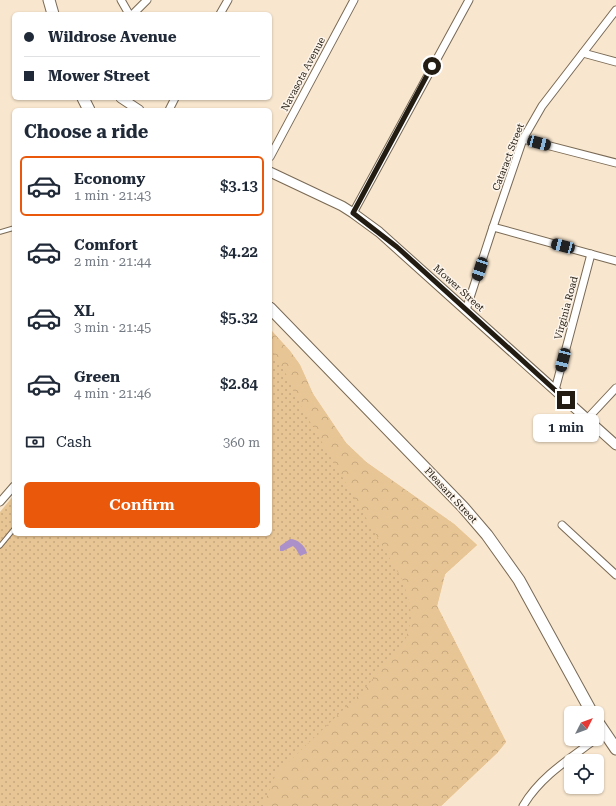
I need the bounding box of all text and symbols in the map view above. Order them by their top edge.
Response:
text: Wildrose Avenue [48,28,176,46]
street label: Navasota Avenue [279,35,327,113]
route start [423,57,441,75]
text: Mower Street [48,67,150,85]
text: Choose a ride [24,121,148,142]
street label: Cataract Street [490,121,526,192]
car [526,134,552,152]
icon: car [26,168,62,204]
text: Economy [74,170,145,188]
text: $3.13 [220,177,258,195]
text: 1 min · 21:43 [74,188,151,203]
icon: car [26,234,62,270]
text: Comfort [74,236,138,254]
car [550,237,576,255]
text: $4.22 [220,243,258,261]
text: 2 min · 21:44 [74,254,151,269]
car [471,256,489,282]
street label: Mower Street [431,262,487,314]
street label: Virginia Road [552,275,580,341]
icon: car [26,300,62,336]
text: XL [74,302,95,320]
text: $5.32 [220,309,258,327]
text: 3 min · 21:45 [74,320,151,335]
car [554,347,572,373]
icon: car [26,366,62,402]
text: Green [74,368,120,386]
text: $2.84 [220,375,258,393]
text: 4 min · 21:46 [74,386,151,401]
route end [557,391,575,409]
callout: 1 min [533,414,599,442]
text: 1 min [548,420,584,435]
icon: cash [24,431,46,453]
text: Cash [56,433,92,451]
text: 360 m [223,435,260,450]
street label: Pleasant Street [422,465,480,525]
button: Confirm [24,482,260,528]
north arrow [564,706,604,746]
map controls [564,706,604,794]
button: locate [564,754,604,794]

